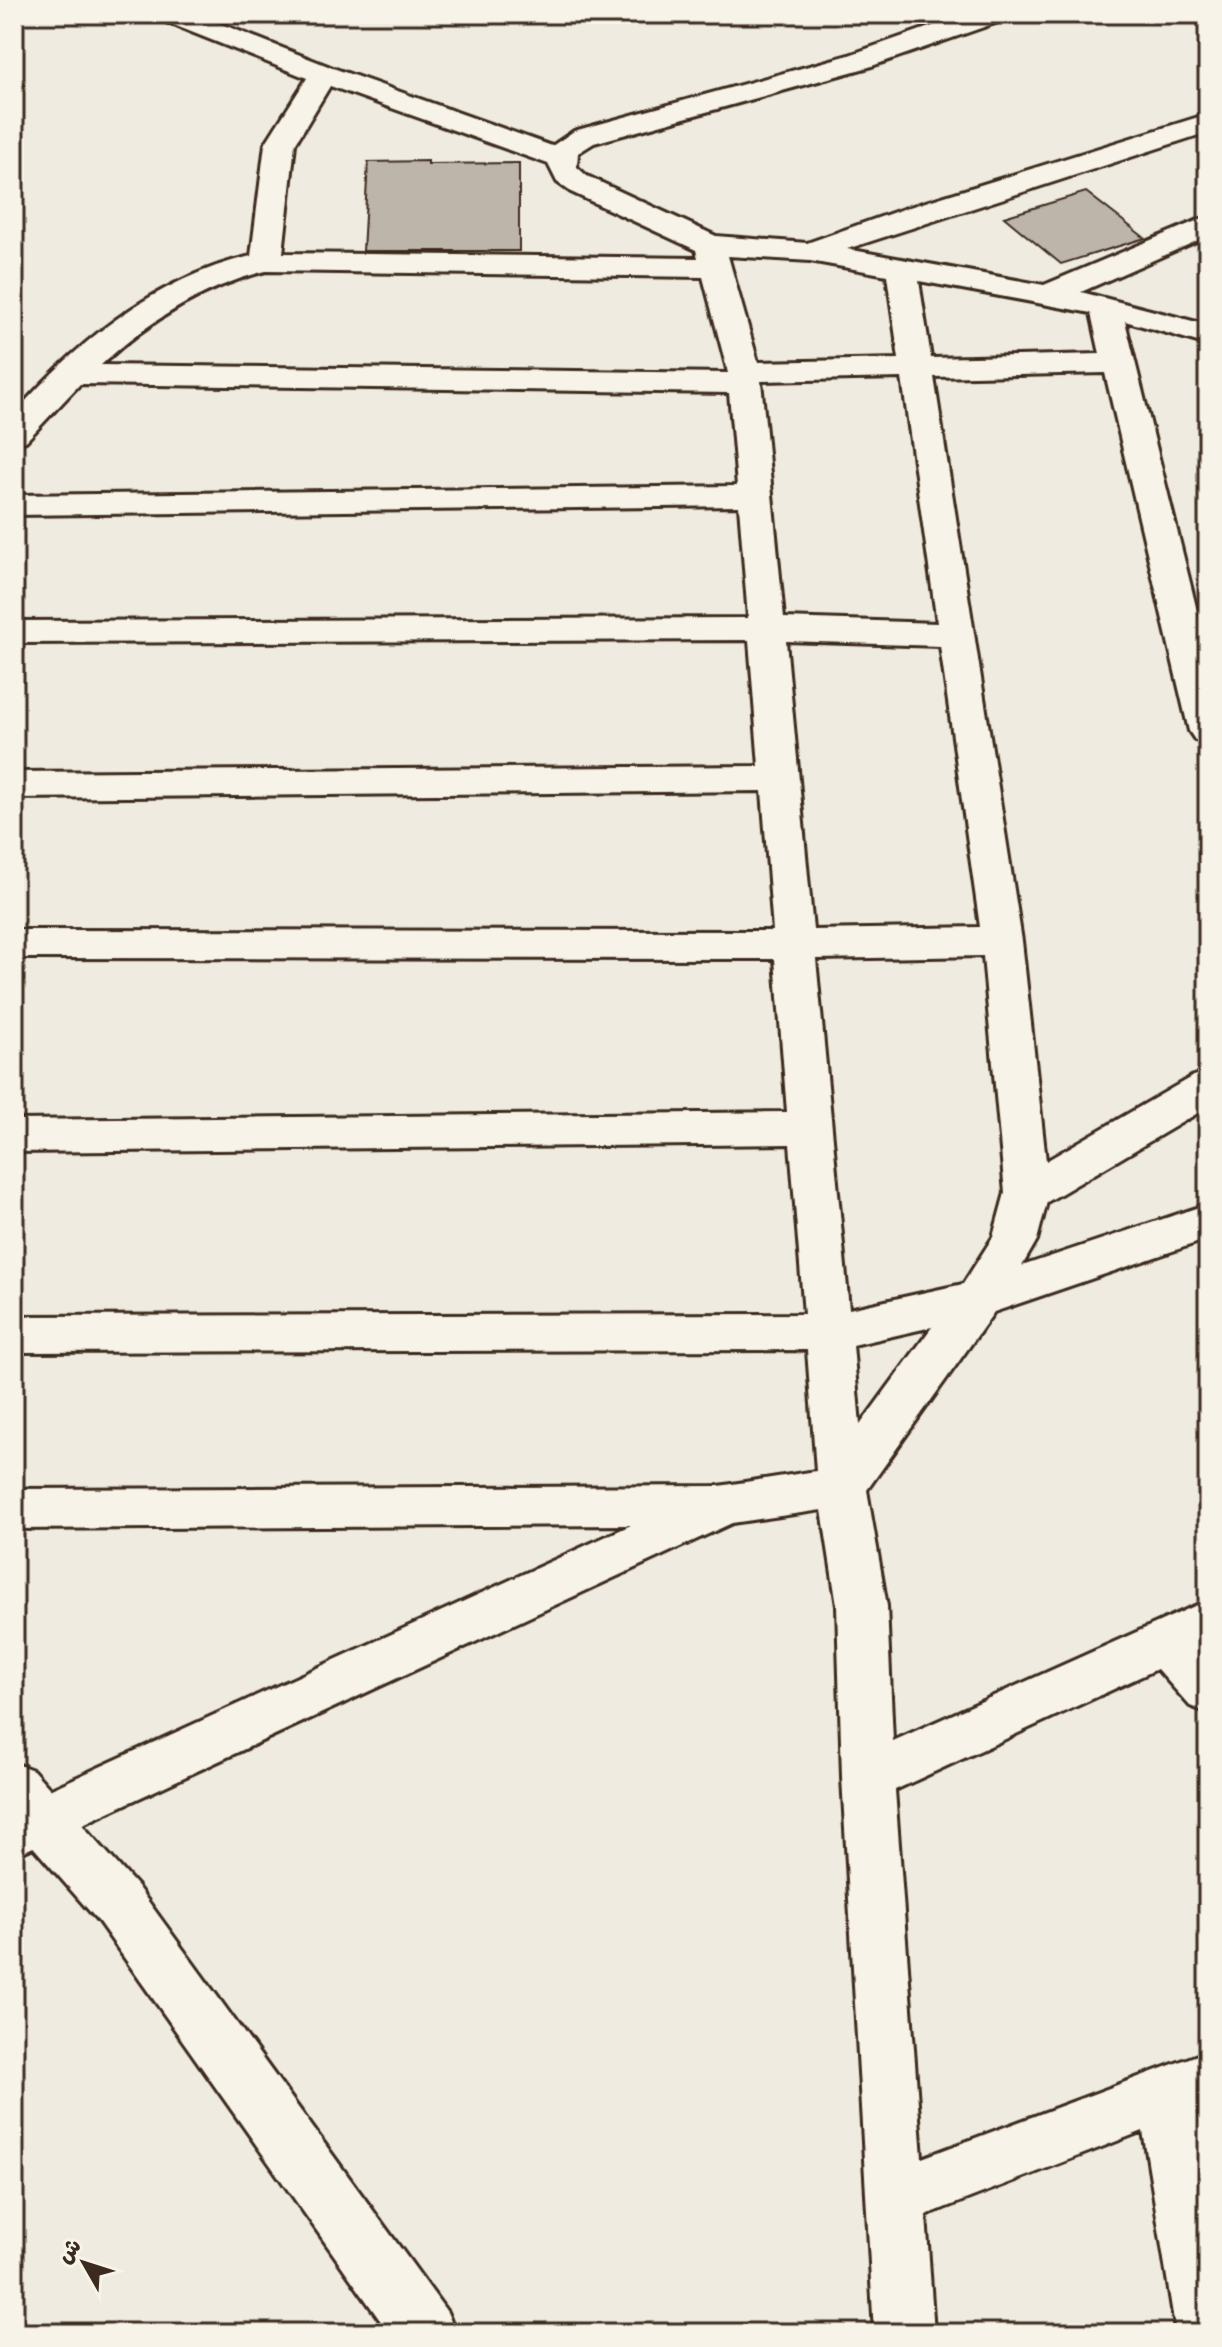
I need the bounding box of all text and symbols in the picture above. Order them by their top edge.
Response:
north arrow [44,2223,124,2303]
text: ش [46,2229,92,2272]

